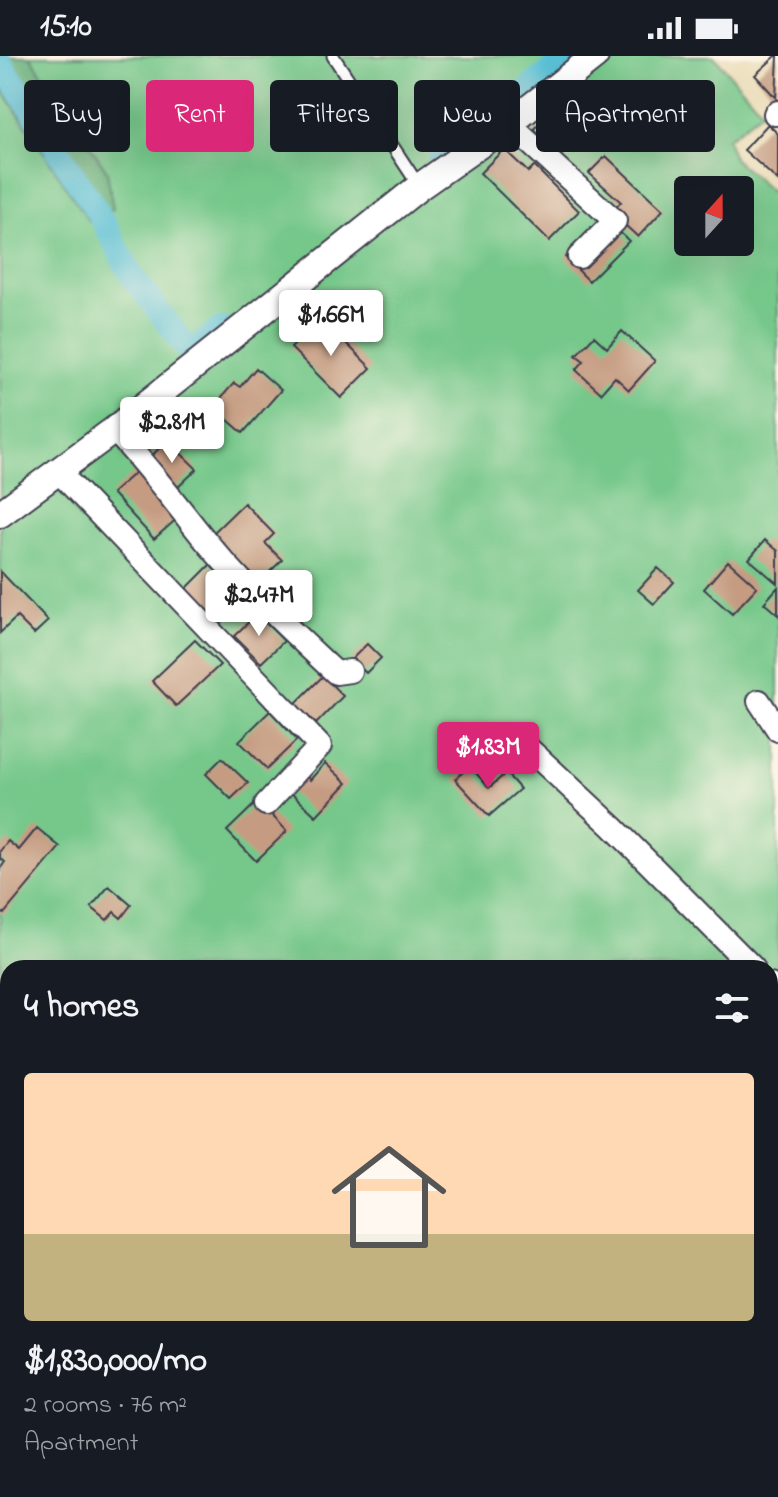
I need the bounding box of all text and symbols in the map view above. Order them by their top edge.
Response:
text: 15:10 [40,6,92,50]
chip: Buy [24,80,130,152]
chip: Rent [146,80,254,152]
chip: Filters [270,80,398,152]
chip: New [414,80,520,152]
chip: Apartment [536,80,715,152]
north arrow [674,176,754,256]
map controls [674,176,754,256]
pin: $1.66M [266,290,396,358]
text: $1.66M [297,297,365,335]
pin: $2.81M [107,397,237,465]
text: $2.81M [138,404,206,442]
pin: $2.47M [194,570,324,638]
text: $2.47M [223,577,295,615]
pin: $1.83M [423,722,553,790]
text: $1.83M [455,729,521,767]
text: 4 homes [24,983,139,1033]
icon: filters [710,986,754,1030]
icon: home [317,1125,461,1269]
text: $1,830,000/mo [24,1337,207,1387]
text: 2 rooms · 76 m² [24,1387,187,1425]
text: Apartment [24,1425,138,1463]

